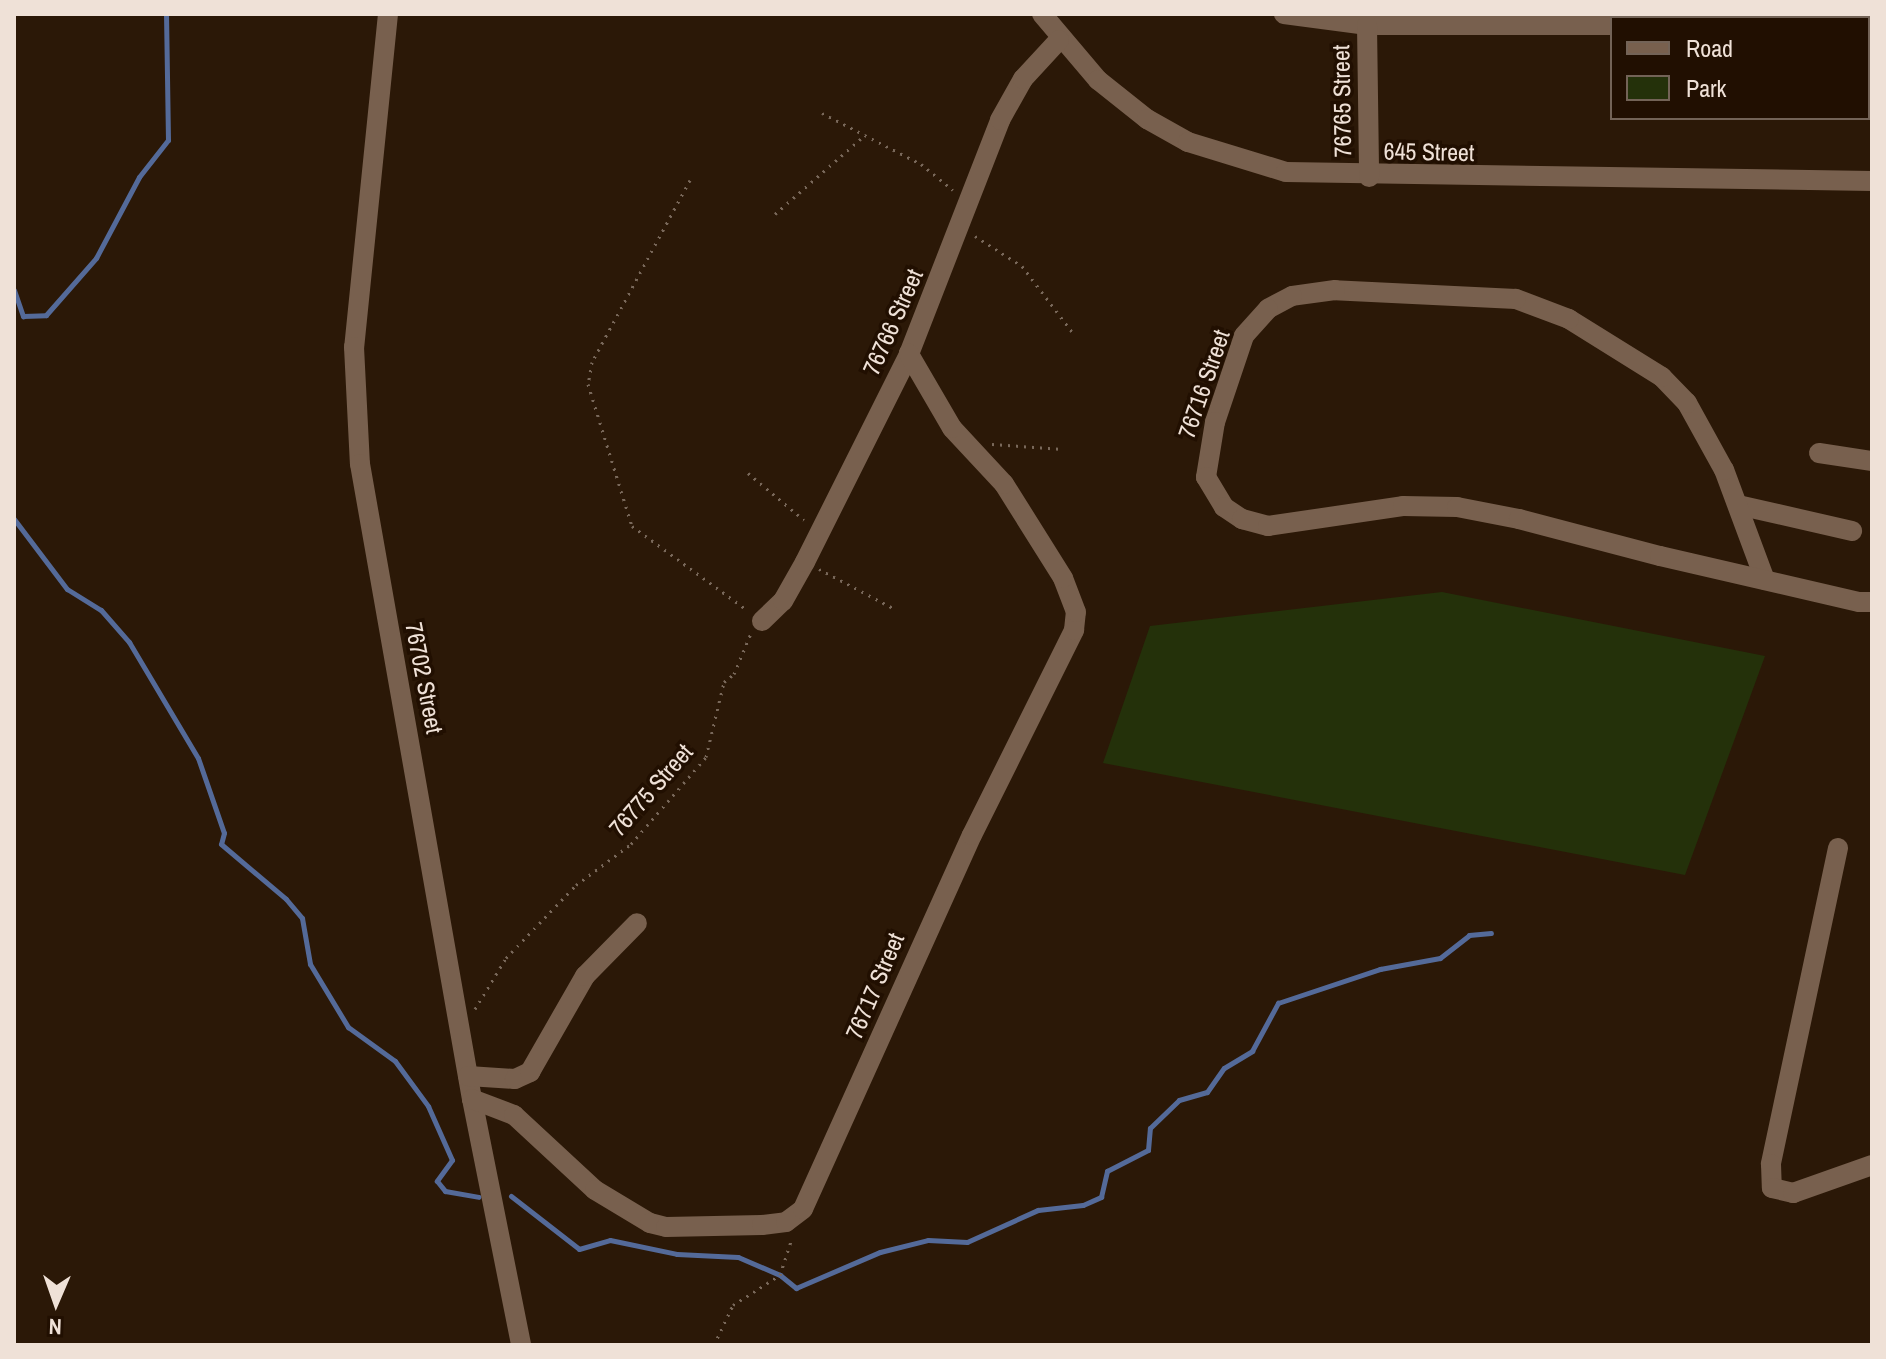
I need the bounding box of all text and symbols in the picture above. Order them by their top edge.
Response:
legend [1610,16,1870,120]
text: Road [1686,32,1733,64]
street label: 76765 Street [1327,44,1357,158]
text: Park [1686,72,1726,104]
street label: 645 Street [1383,137,1475,167]
street label: 76766 Street [857,265,929,379]
street label: 76716 Street [1172,326,1236,442]
street label: 76702 Street [399,620,449,736]
street label: 76775 Street [603,738,699,842]
street label: 76717 Street [840,929,910,1043]
north arrow [16,1263,96,1343]
text: N [48,1312,62,1342]

